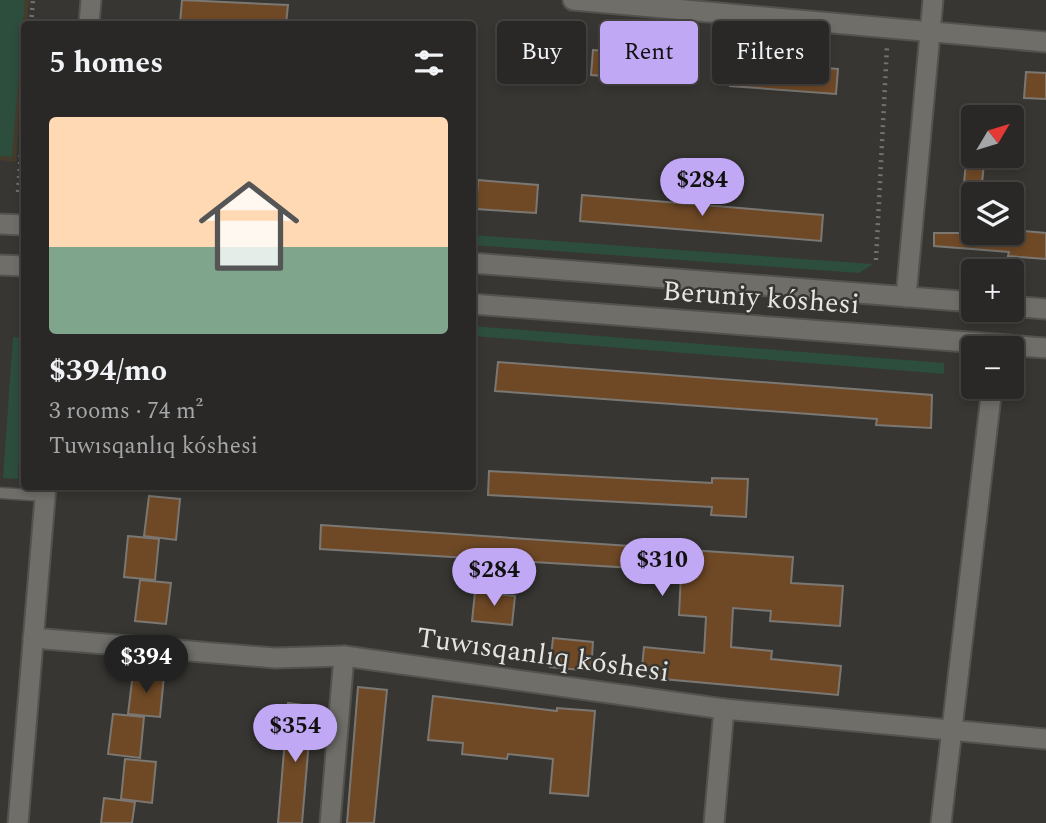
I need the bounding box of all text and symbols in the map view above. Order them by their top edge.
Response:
chip: Buy [497,21,586,84]
chip: Rent [600,21,698,84]
chip: Filters [712,21,829,84]
text: 5 homes [49,40,163,86]
icon: filters [410,44,448,82]
north arrow [961,105,1024,168]
map controls [961,105,1024,399]
pin: $284 [661,158,743,218]
icon: home [186,163,312,289]
text: $284 [676,163,728,198]
button: layers [961,182,1024,245]
button: + [961,259,1024,322]
street label: Beruniy kóshesi [661,270,861,326]
button: − [961,336,1024,399]
text: $394/mo [49,348,167,394]
text: 3 rooms · 74 m² [49,394,203,429]
text: Tuwısqanlıq kóshesi [49,429,258,464]
pin: $310 [621,538,703,598]
text: $310 [636,543,688,578]
pin: $284 [453,548,535,608]
text: $284 [468,553,520,588]
street label: Tuwısqanlıq kóshesi [414,616,672,694]
pin: $394 [105,636,187,695]
text: $394 [120,640,172,675]
pin: $354 [254,704,336,764]
text: $354 [269,709,321,744]

